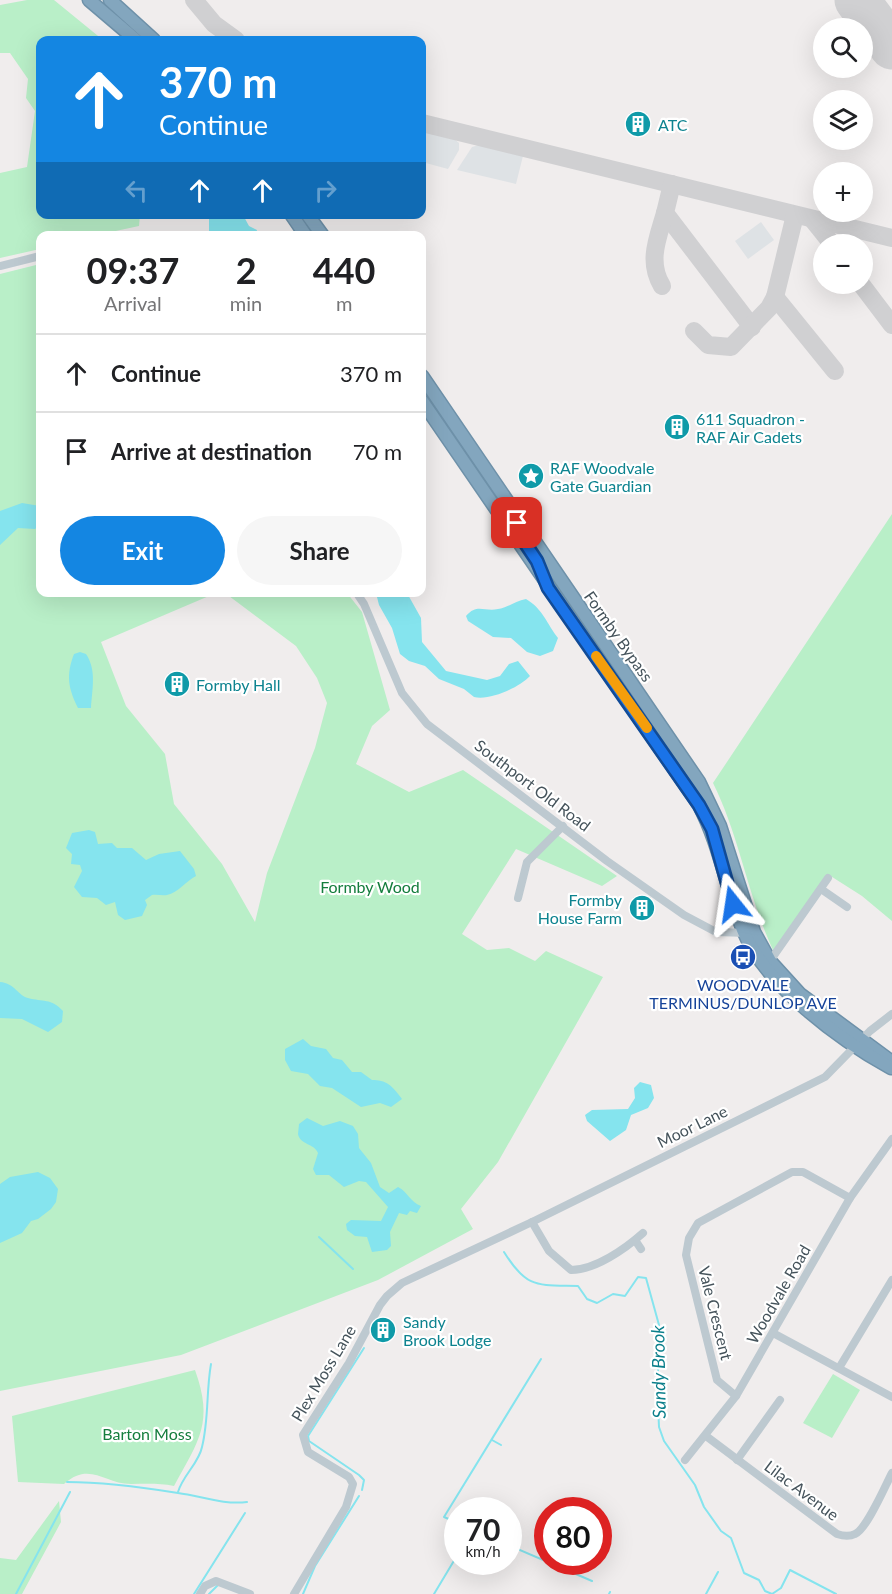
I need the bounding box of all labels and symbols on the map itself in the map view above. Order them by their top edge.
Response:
building icon: ATC [623,109,653,139]
place label: ATC [658,115,688,134]
place label: 611 Squadron - RAF Air Cadets [696,409,805,446]
building icon: 611 Squadron - RAF Air Cadets [662,412,692,442]
place label: RAF Woodvale Gate Guardian [550,458,654,495]
place icon: RAF Woodvale Gate Guardian [516,461,546,491]
pin [491,497,542,548]
street label: Formby Bypass [581,587,657,685]
building icon: Formby Hall [162,669,192,699]
place label: Formby Hall [196,675,281,694]
street label: Southport Old Road [471,735,595,835]
position arrow [701,872,765,936]
park label: Formby Wood [320,877,420,896]
place label: Formby House Farm [538,890,623,927]
building icon: Formby House Farm [627,893,657,923]
bus stop icon: WOODVALE TERMINUS/DUNLOP AVE [728,942,758,972]
place label: WOODVALE TERMINUS/DUNLOP AVE [649,975,837,1012]
street label: Moor Lane [654,1101,730,1151]
street label: Woodvale Road [742,1241,814,1347]
street label: Vale Crescent [695,1264,737,1362]
place label: Sandy Brook Lodge [403,1312,491,1349]
building icon: Sandy Brook Lodge [368,1315,398,1345]
street label: Plex Moss Lane [287,1321,359,1425]
water label: Sandy Brook [646,1325,670,1419]
park label: Barton Moss [102,1424,192,1443]
street label: Lilac Avenue [761,1456,843,1524]
speed limit sign: 80 [534,1497,612,1575]

